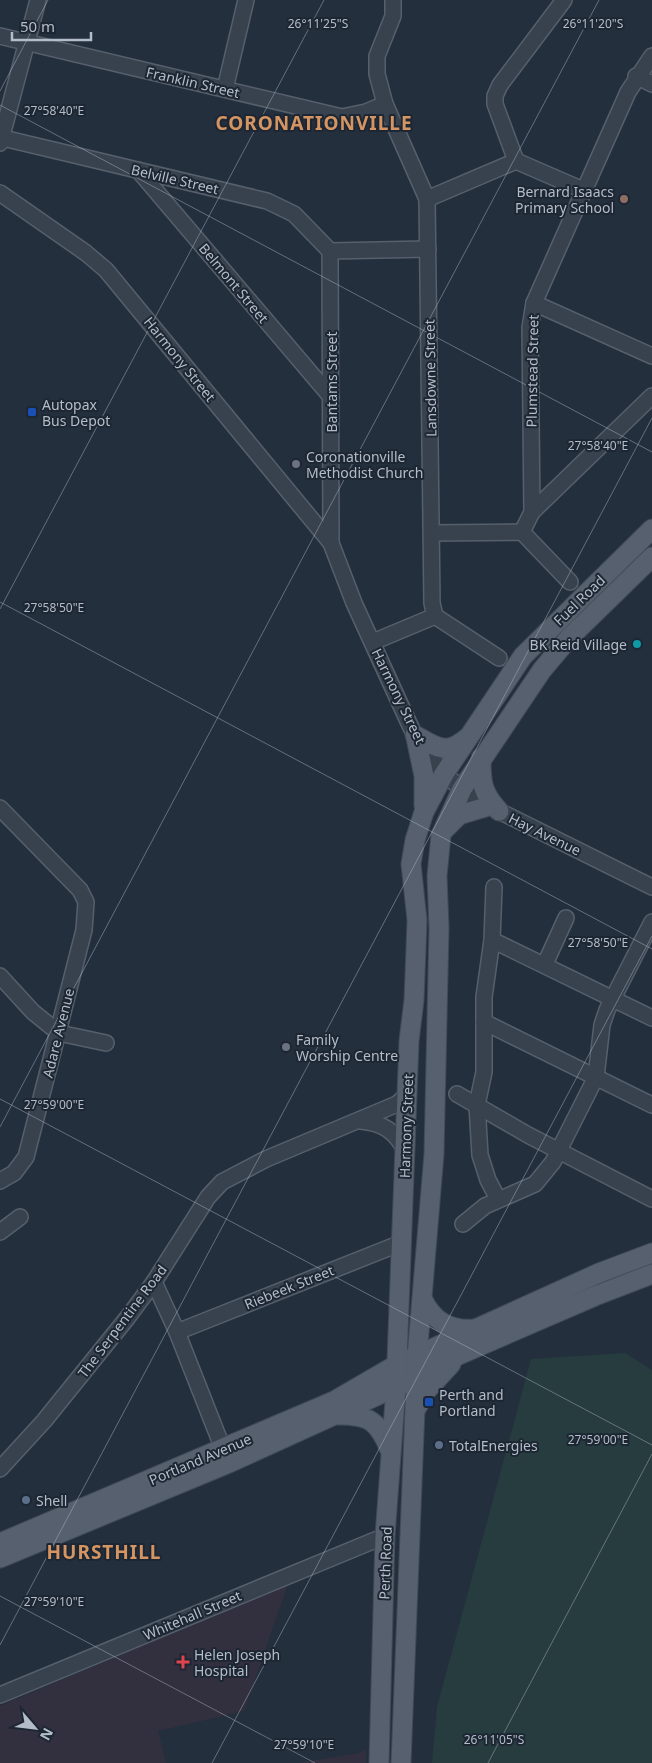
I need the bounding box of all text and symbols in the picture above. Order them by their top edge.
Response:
scale bar [12,10,91,42]
text: 26°11'25"S [288,15,349,32]
text: 26°11'20"S [563,15,624,32]
text: 50 m [20,16,55,36]
street label: Franklin Street [144,62,242,102]
text: 27°58'40"E [24,102,84,119]
district label: CORONATIONVILLE [215,110,413,136]
street label: Belville Street [129,160,221,198]
place label: Bernard Isaacs Primary School [515,182,614,217]
marker: Bernard Isaacs Primary School [618,193,630,205]
street label: Belmont Street [195,239,273,327]
street label: Harmony Street [140,313,220,405]
street label: Plumstead Street [522,315,542,427]
street label: Lansdowne Street [419,319,441,437]
street label: Bantams Street [322,331,341,433]
place label: Autopax Bus Depot [42,395,110,430]
marker: Autopax Bus Depot [26,406,38,418]
text: 27°58'40"E [568,437,628,454]
place label: Coronationville Methodist Church [306,447,423,482]
marker: Coronationville Methodist Church [290,458,302,470]
street label: Fuel Road [549,571,609,629]
text: 27°58'50"E [24,599,84,616]
place label: BK Reid Village [530,635,627,654]
marker: BK Reid Village [631,638,643,650]
street label: Harmony Street [368,645,430,747]
street label: Hay Avenue [506,808,584,860]
text: 27°58'50"E [568,934,628,951]
street label: Adare Avenue [38,986,78,1080]
place label: Family Worship Centre [296,1030,398,1065]
marker: Family Worship Centre [280,1041,292,1053]
street label: Harmony Street [395,1074,417,1178]
text: 27°59'00"E [24,1096,84,1113]
street label: Riebeek Street [241,1260,337,1314]
street label: The Serpentine Road [73,1261,171,1381]
place label: Perth and Portland [439,1385,504,1420]
marker: Perth and Portland [423,1396,435,1408]
street label: Portland Avenue [146,1429,254,1489]
text: 27°59'00"E [568,1431,628,1448]
place label: TotalEnergies [449,1436,538,1455]
marker: TotalEnergies [433,1439,445,1451]
place label: Shell [36,1491,67,1510]
marker: Shell [20,1494,32,1506]
street label: Perth Road [374,1526,396,1600]
district label: HURSTHILL [47,1539,161,1565]
street label: Whitehall Street [140,1586,244,1644]
text: 27°59'10"E [24,1593,84,1610]
place label: Helen Joseph Hospital [194,1645,280,1680]
marker: Helen Joseph Hospital [176,1655,190,1669]
north arrow [10,1703,60,1753]
text: N [36,1725,58,1744]
text: 26°11'05"S [464,1731,525,1748]
text: 27°59'10"E [274,1736,334,1753]

